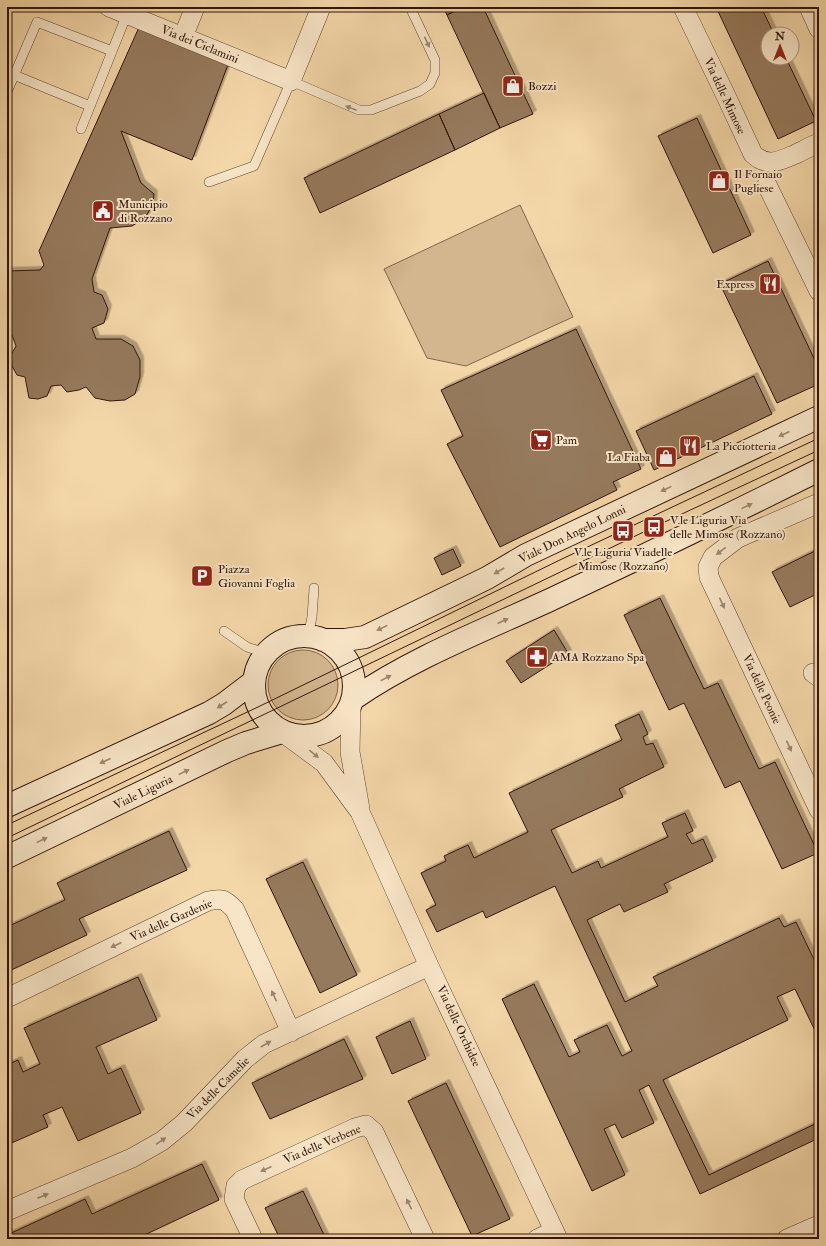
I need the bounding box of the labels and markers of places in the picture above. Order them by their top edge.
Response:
shop icon: Bozzi [500,73,526,99]
place label: Bozzi [528,79,556,94]
place label: Il Fornaio Pugliese [734,167,782,196]
shop icon: Il Fornaio Pugliese [706,168,732,194]
place label: Municipio di Rozzano [118,197,173,226]
public building icon: Municipio di Rozzano [90,198,116,224]
restaurant icon: Express [757,271,783,297]
place label: Express [716,277,754,292]
supermarket icon: Pam [528,427,554,453]
place label: Pam [556,433,578,448]
restaurant icon: La Picciotteria [677,433,703,459]
place label: La Picciotteria [706,439,777,454]
shop icon: La Fiaba [653,444,679,470]
place label: La Fiaba [607,450,651,465]
place label: V.le Liguria Via delle Mimose (Rozzano) [670,513,785,542]
bus stop icon: V.le Liguria Via delle Mimose (Rozzano) [641,514,667,540]
bus stop icon: V.le Liguria Viadelle Mimose (Rozzano) [610,518,636,544]
place label: V.le Liguria Viadelle Mimose (Rozzano) [574,545,672,574]
place label: Piazza Giovanni Foglia [218,562,296,591]
parking icon: Piazza Giovanni Foglia [189,563,215,589]
pharmacy icon: AMA Rozzano Spa [524,644,550,670]
place label: AMA Rozzano Spa [551,650,645,665]

